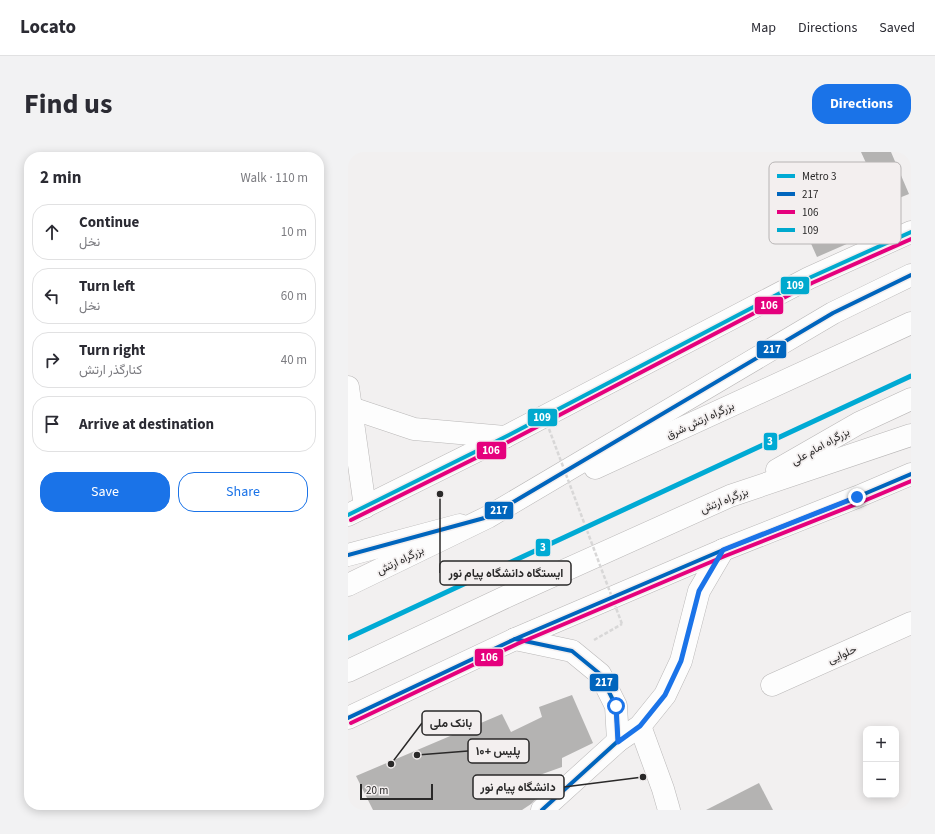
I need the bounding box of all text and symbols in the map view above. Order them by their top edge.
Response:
text: Locato [20,14,76,41]
text: Map [751,18,776,38]
text: Directions [798,18,857,38]
text: Saved [879,18,915,38]
text: Find us [24,84,112,124]
button: Directions [812,84,911,124]
legend [769,162,901,244]
text: 2 min [40,166,81,190]
text: Walk · 110 m [240,169,308,187]
text: Metro 3 [802,169,836,184]
text: 217 [802,187,818,202]
text: 106 [802,205,819,220]
text: Continue [79,212,139,233]
icon: ahead [41,221,63,243]
text: 10 m [281,223,307,241]
text: 109 [802,223,818,238]
text: نخل [79,233,100,251]
text: Turn left [79,276,135,297]
line badge: 109 [780,276,810,295]
text: 109 [786,278,804,293]
icon: left [41,285,63,307]
text: 60 m [281,287,307,305]
line badge: 106 [754,296,784,315]
text: نخل [79,297,100,315]
text: 106 [760,298,778,313]
text: Turn right [79,340,145,361]
line badge: 217 [756,340,787,359]
text: 217 [763,342,781,357]
icon: right [41,349,63,371]
text: 40 m [281,351,307,369]
text: کنارگذر ارتش [79,361,142,379]
street label: بزرگراه ارتش شرق [664,398,737,443]
line badge: 109 [527,408,558,427]
text: 109 [533,410,551,425]
icon: arrive [41,413,63,435]
text: Arrive at destination [79,414,214,435]
street label: بزرگراه امام علی [788,424,852,469]
line badge: 3 [763,432,778,451]
text: 3 [767,434,773,449]
line badge: 106 [476,441,507,460]
text: 106 [482,443,500,458]
button: Save [40,472,170,512]
button: Share [178,472,308,512]
street label: بزرگراه ارتش [698,484,751,517]
route end [848,488,866,506]
line badge: 217 [484,501,514,520]
text: 217 [490,503,508,518]
line badge: 3 [535,538,551,557]
text: 3 [540,540,546,555]
street label: بزرگراه ارتش [374,543,426,578]
callout: ایستگاه دانشگاه پیام نور [440,561,571,585]
text: ایستگاه دانشگاه پیام نور [448,565,563,582]
street label: حلوایی [825,641,859,667]
line badge: 106 [474,648,504,667]
text: 106 [480,650,498,665]
line badge: 217 [589,673,619,692]
text: 217 [595,675,613,690]
route start [607,697,625,715]
callout: بانک ملی [422,711,481,735]
text: بانک ملی [430,715,473,732]
map controls [863,726,899,798]
button: + [863,726,899,762]
callout: پلیس +۱۰ [468,739,529,763]
text: پلیس +۱۰ [476,743,521,760]
button: − [863,762,899,798]
callout: دانشگاه پیام نور [473,775,564,799]
text: دانشگاه پیام نور [479,779,556,796]
scale bar [360,782,433,801]
text: 20 m [366,783,388,798]

